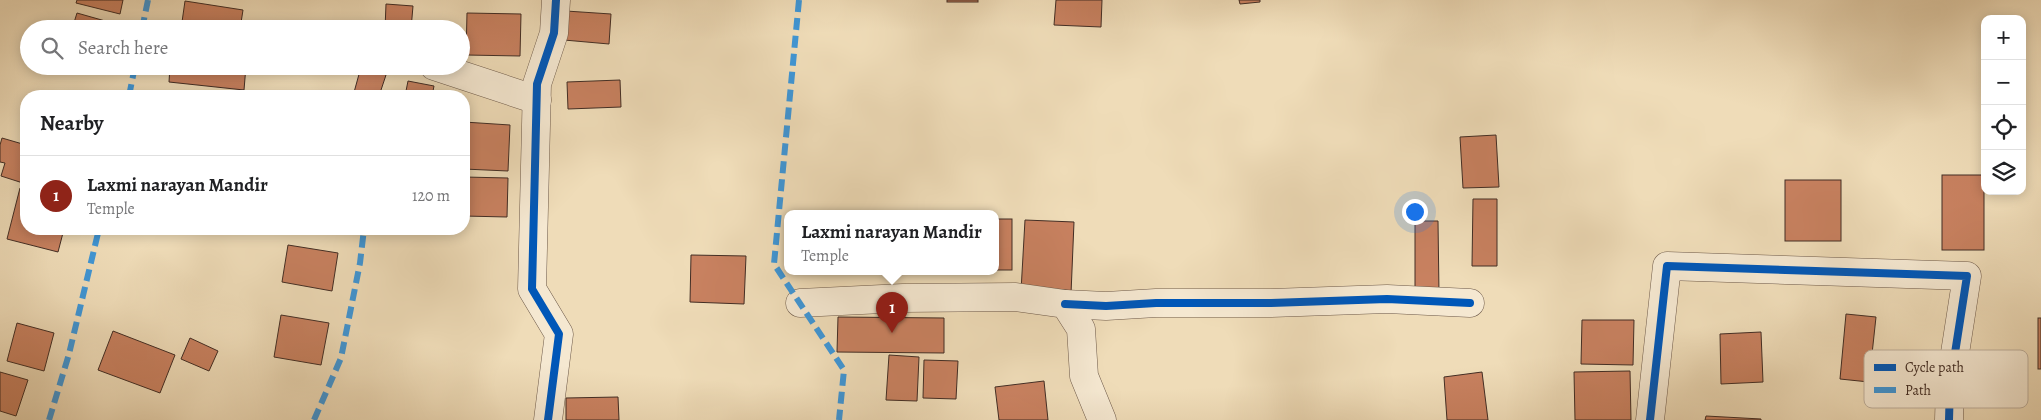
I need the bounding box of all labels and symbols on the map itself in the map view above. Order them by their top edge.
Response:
your location [1402,199,1428,225]
pin: 1 [876,292,908,333]
legend [1864,350,2028,408]
text: Cycle path [1905,358,1965,377]
text: Path [1905,381,1932,400]

